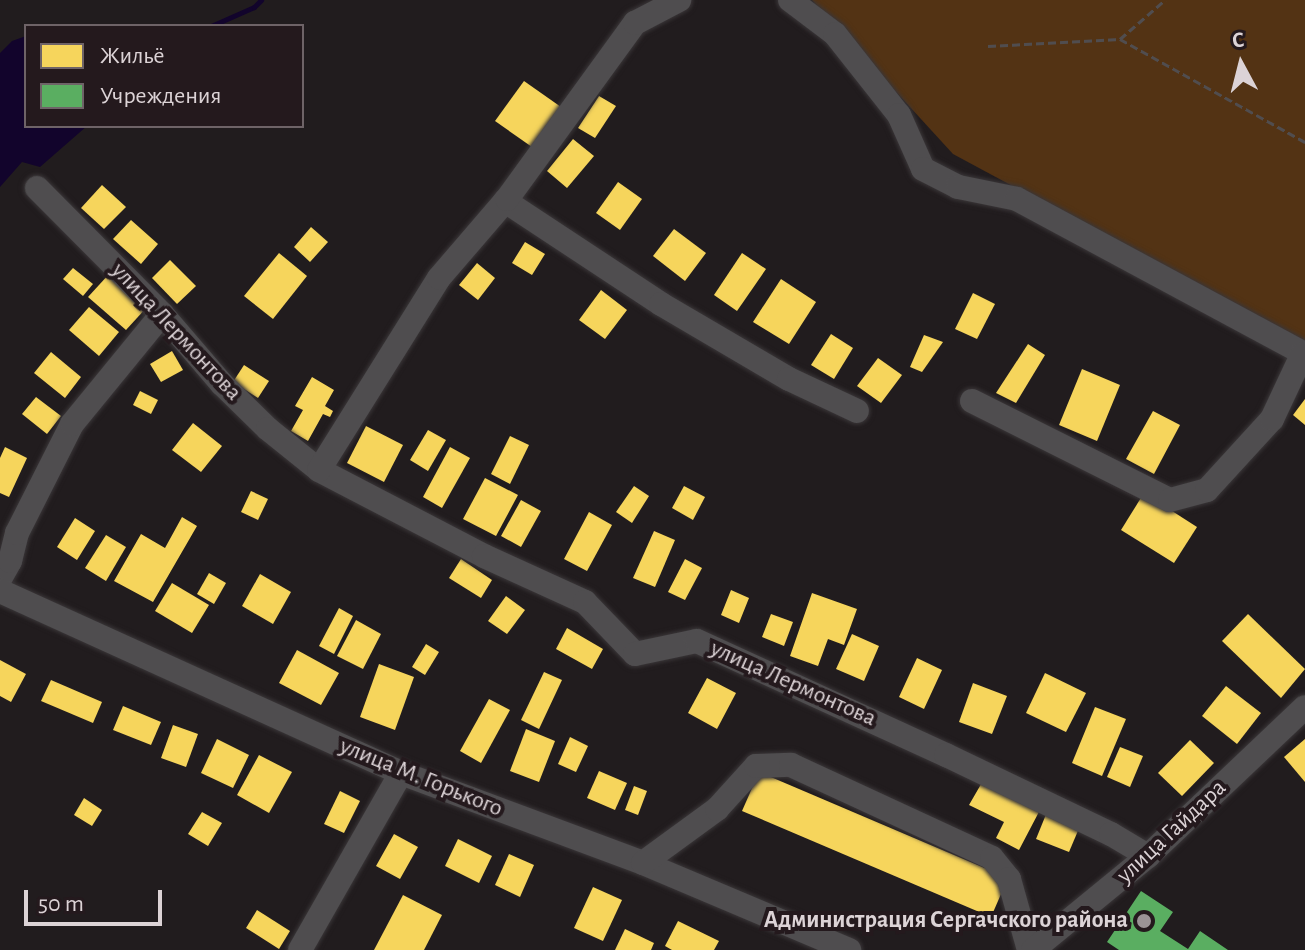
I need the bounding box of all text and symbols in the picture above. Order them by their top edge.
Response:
legend [24,24,304,128]
north arrow [1201,24,1281,104]
text: С [1231,29,1245,52]
text: Жильё [100,44,165,68]
text: Учреждения [100,84,222,108]
street label: улица Лермонтова [105,257,247,407]
street label: улица Лермонтова [706,635,880,733]
street label: улица М. Горького [335,732,507,824]
street label: улица Гайдара [1111,774,1233,890]
scale bar [28,874,166,924]
text: 50 m [38,892,84,916]
place label: Администрация Сергачского района [764,907,1128,935]
marker: Администрация Сергачского района [1135,912,1153,930]

